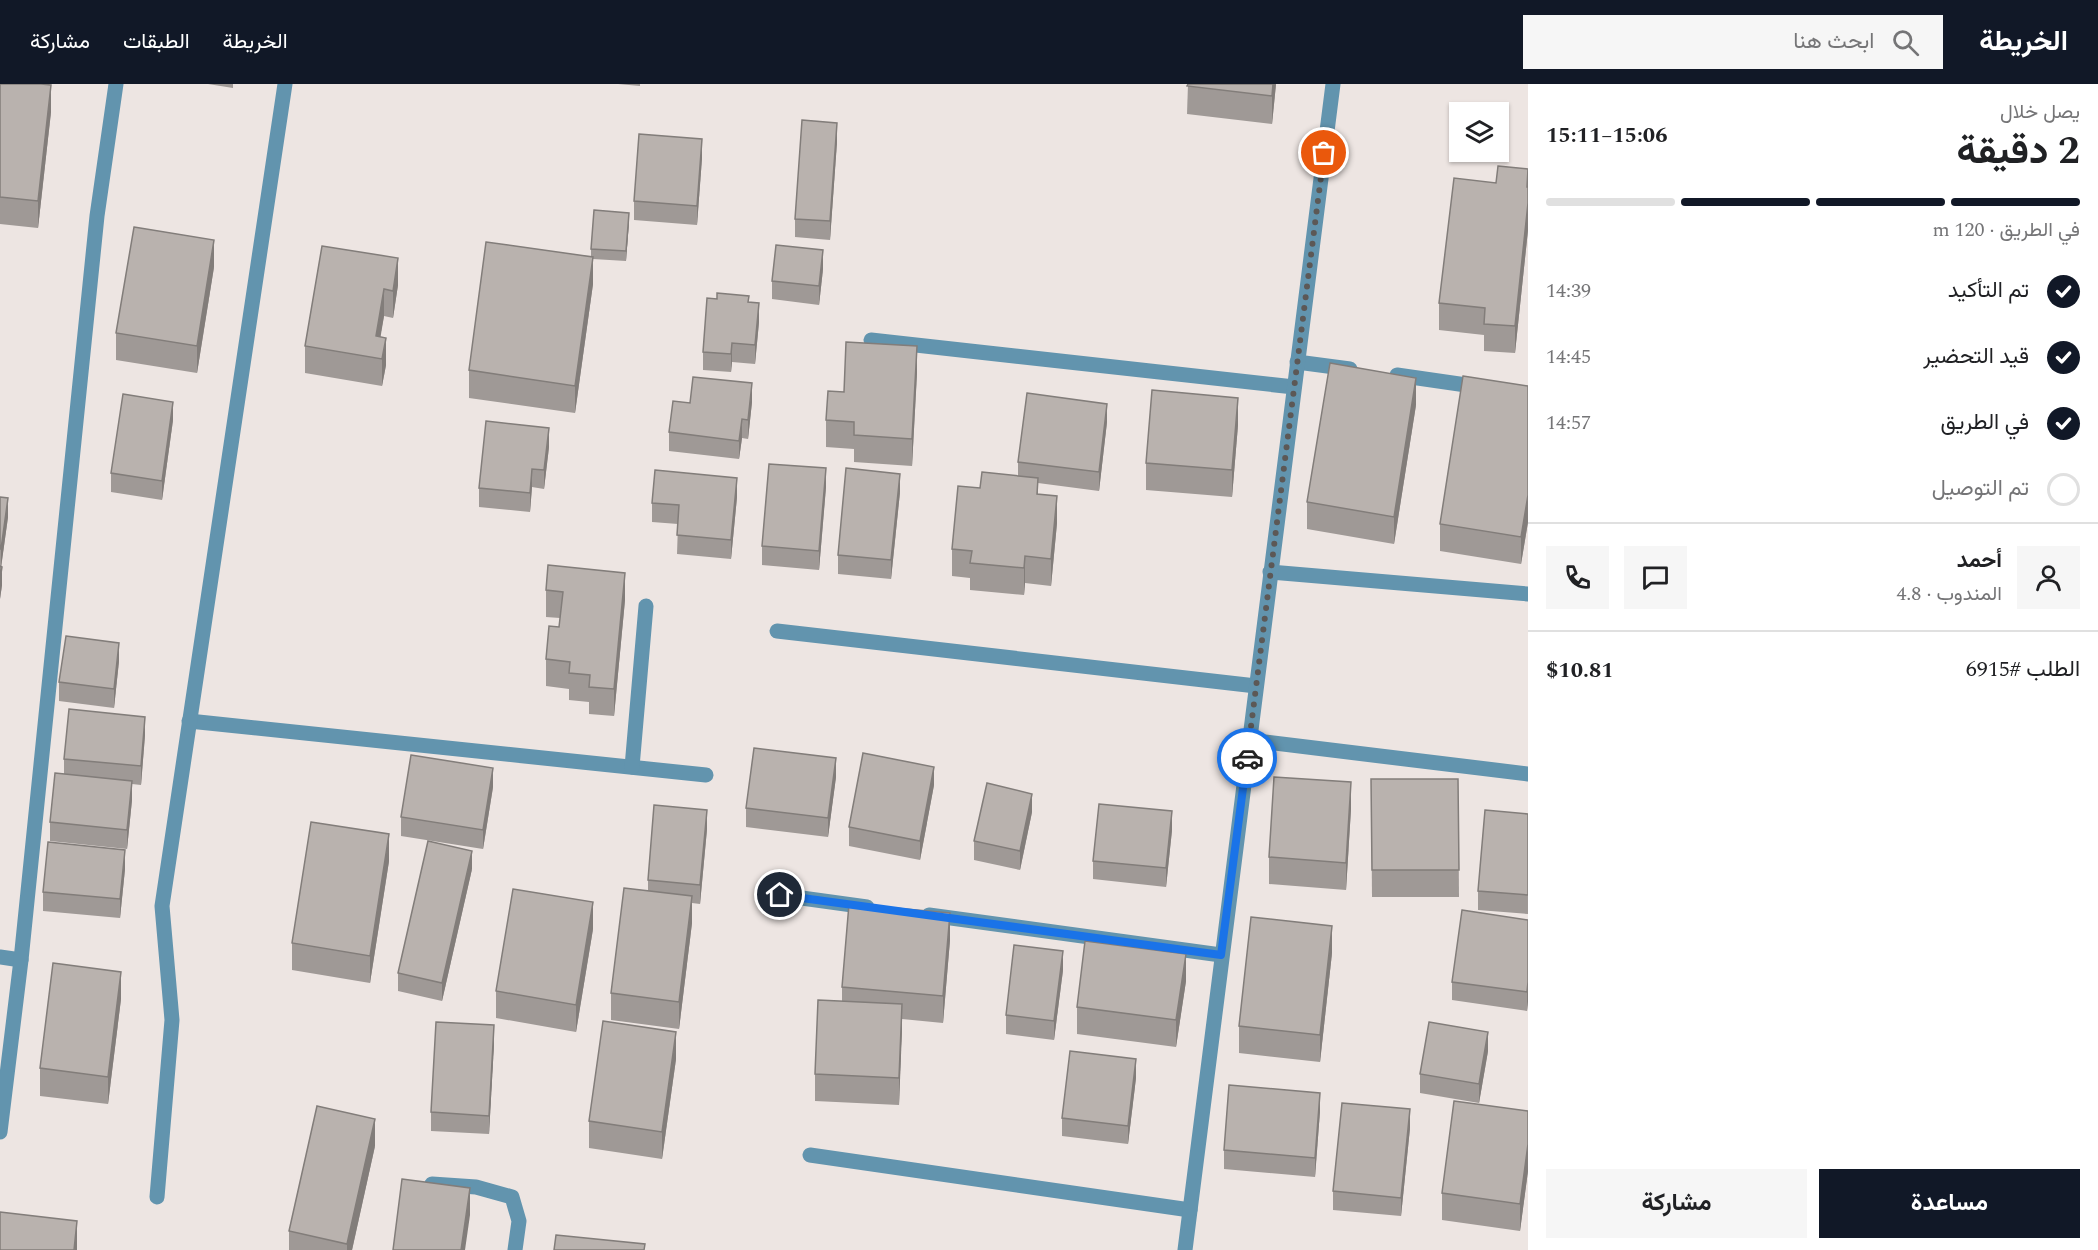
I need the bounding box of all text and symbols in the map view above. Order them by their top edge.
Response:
search box [1523,15,1943,69]
text: الخريطة [1979,20,2068,63]
text: ابحث هنا [1793,25,1874,58]
text: مشاركة [30,26,90,58]
text: الطبقات [123,26,190,58]
text: الخريطة [223,26,288,58]
icon: search [1889,26,1922,59]
text: يصل خلال [2000,97,2080,127]
map controls [1449,102,1509,162]
button: layers [1449,102,1509,162]
text: 15:06–15:11 [1546,119,1668,152]
text: 2 دقيقة [1956,122,2080,181]
pin [1298,127,1349,178]
icon: bag [1307,136,1340,169]
text: في الطريق · 120 m [1932,215,2080,245]
text: تم التأكيد [1948,274,2029,307]
icon: check [2047,275,2080,308]
text: 14:39 [1546,276,1591,306]
text: قيد التحضير [1923,340,2029,373]
icon: check [2047,341,2080,374]
text: 14:45 [1546,342,1591,372]
text: في الطريق [1941,406,2029,439]
icon: check [2047,407,2080,440]
text: 14:57 [1546,408,1591,438]
text: تم التوصيل [1932,472,2029,505]
text: أحمد [1957,544,2002,577]
button: phone [1546,546,1609,609]
button: chat [1624,546,1687,609]
button: person [2017,546,2080,609]
text: المندوب · 4.8 [1896,579,2002,609]
text: الطلب #6915 [1966,653,2080,686]
text: $10.81 [1546,654,1614,687]
courier [1217,728,1277,788]
icon: car [1231,742,1264,775]
pin [754,869,805,920]
icon: home [763,878,796,911]
button: مشاركة [1546,1169,1807,1238]
button: مساعدة [1819,1169,2080,1238]

